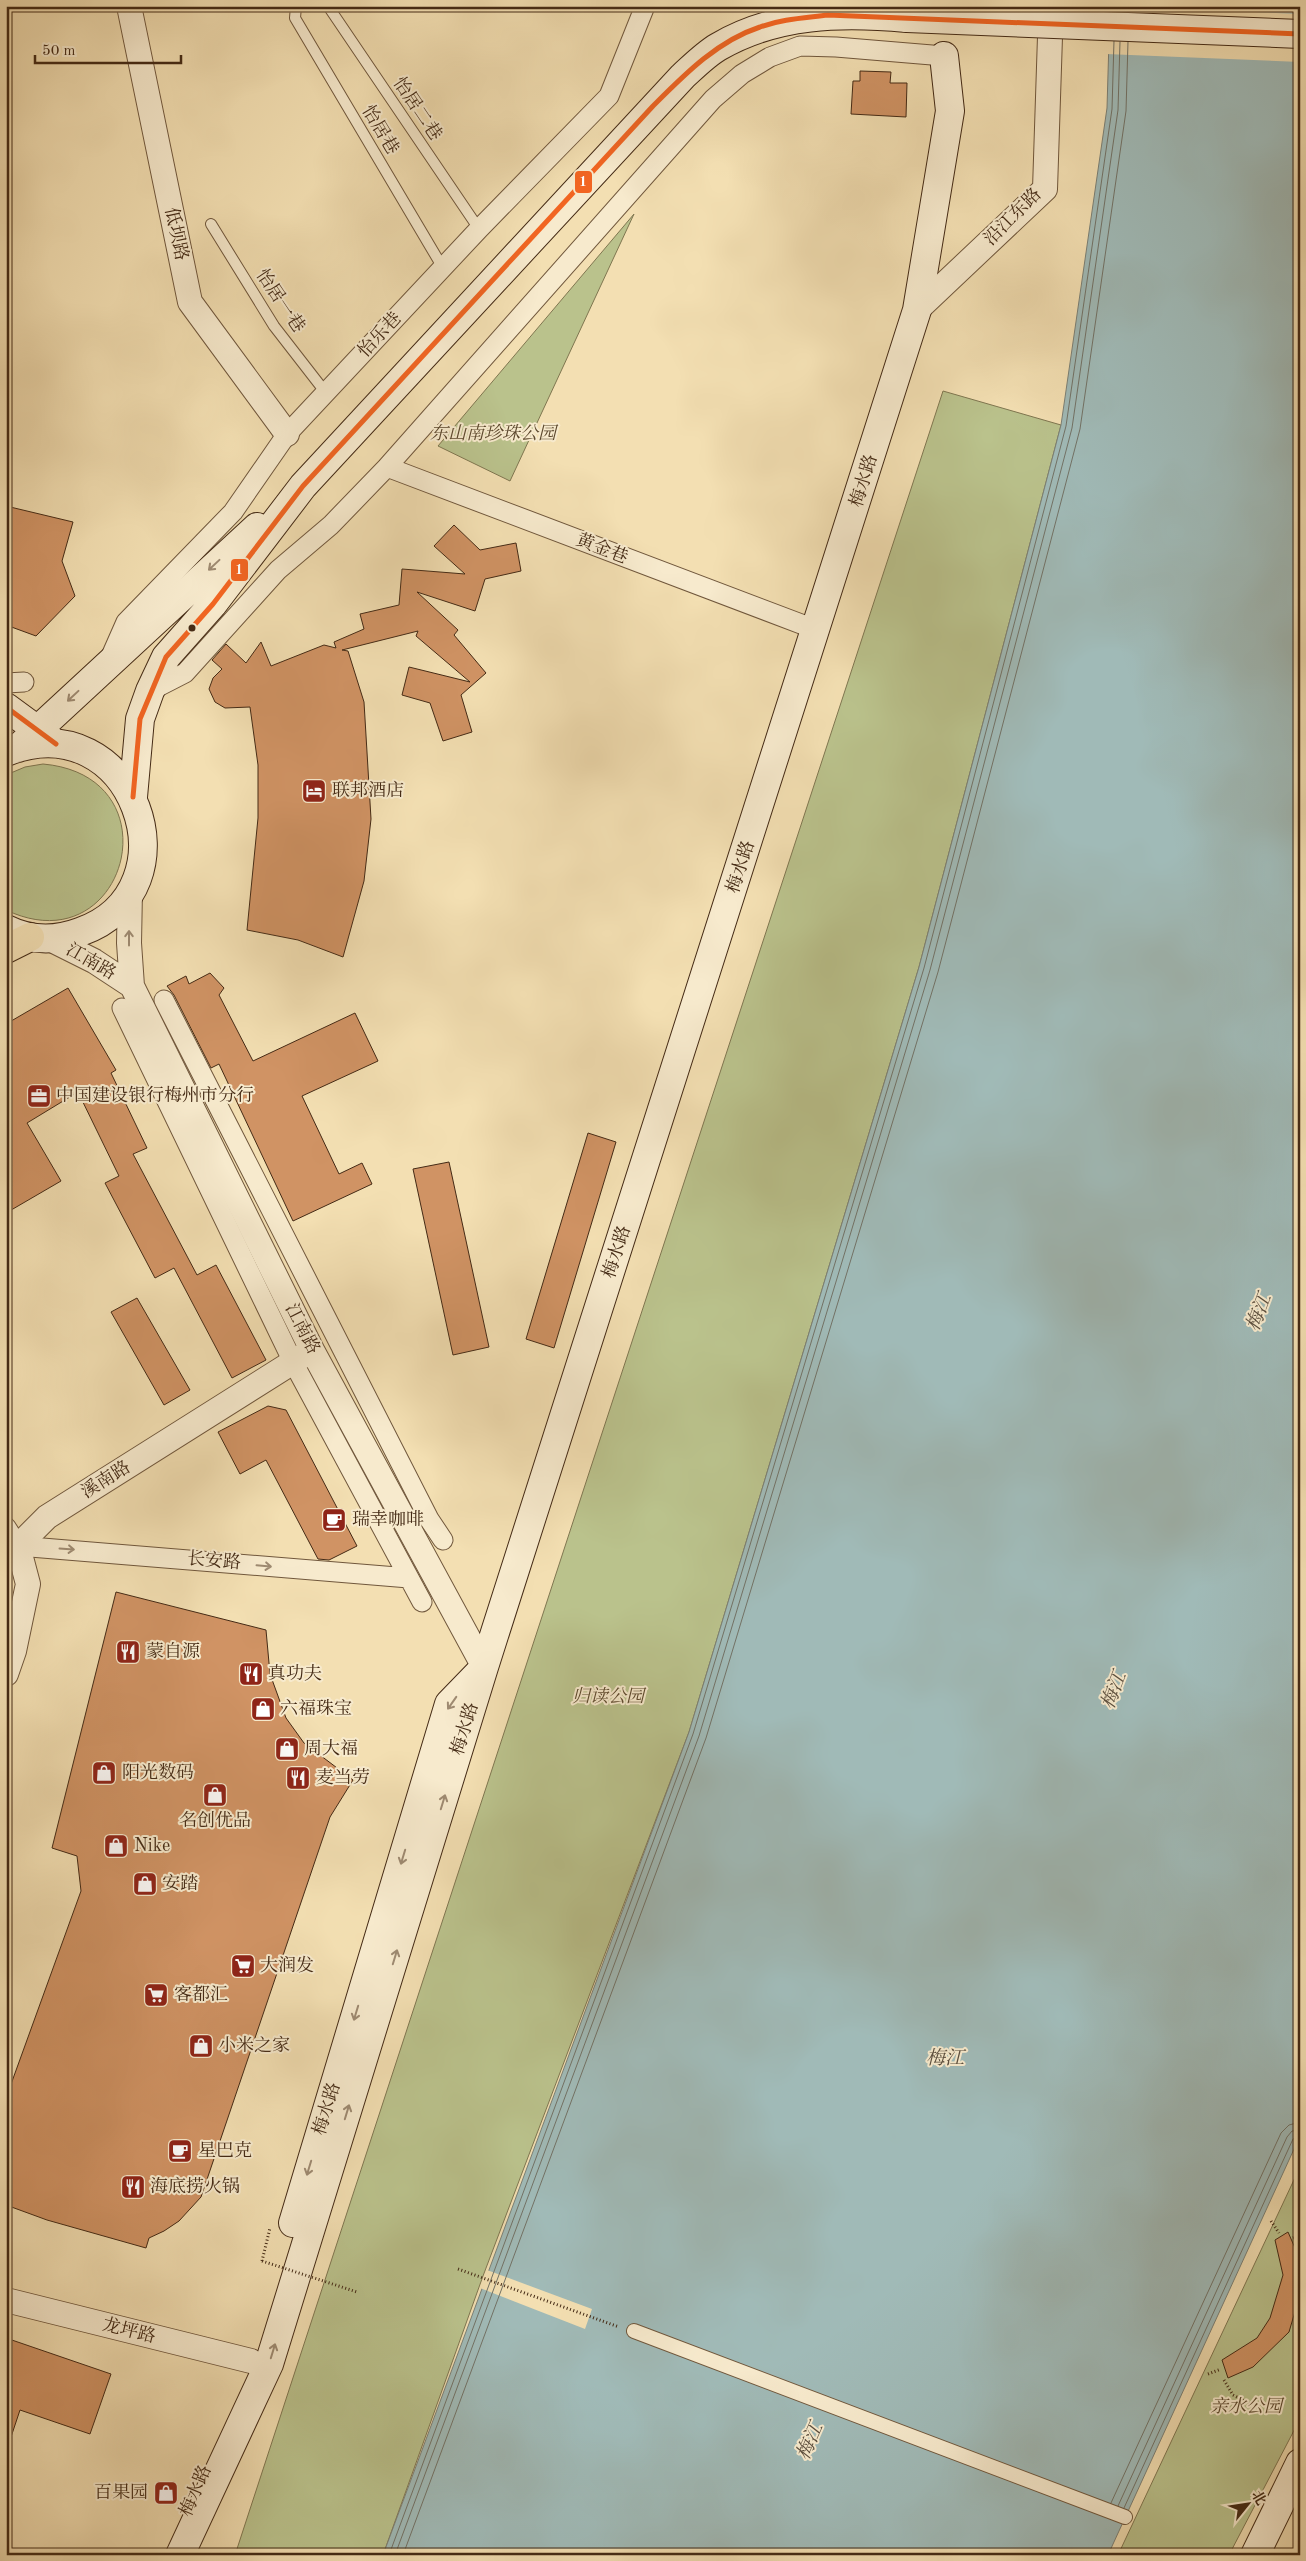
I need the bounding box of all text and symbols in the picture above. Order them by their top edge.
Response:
scale bar [35,32,181,64]
text: 50 m [42,44,76,59]
street label: 怡居二巷 [389,73,446,144]
street label: 怡居巷 [358,101,403,158]
line badge: 1 [574,170,593,194]
text: 1 [579,175,587,189]
street label: 沿江东路 [980,184,1045,249]
street label: 低坝路 [162,205,192,262]
street label: 怡居一巷 [252,265,309,336]
street label: 怡乐巷 [354,308,405,361]
park label: 东山南珍珠公园 [430,423,559,443]
street label: 梅水路 [846,452,881,509]
street label: 黄金巷 [574,529,631,567]
line badge: 1 [230,558,249,582]
one-way arrow [208,559,221,571]
text: 1 [235,563,243,577]
unlabelled marker [187,623,197,633]
one-way arrow [66,690,79,702]
hotel icon: 联邦酒店 [301,778,327,804]
place label: 联邦酒店 [332,780,404,800]
street label: 梅水路 [722,838,758,895]
one-way arrow [124,930,134,946]
street label: 江南路 [63,939,120,983]
office icon: 中国建设银行梅州市分行 [26,1083,52,1109]
place label: 中国建设银行梅州市分行 [56,1085,254,1105]
street label: 梅水路 [598,1223,634,1280]
water label: 梅江 [1242,1288,1277,1334]
street label: 江南路 [282,1300,324,1357]
street label: 溪南路 [77,1456,134,1502]
cafe icon: 瑞幸咖啡 [321,1507,347,1533]
place label: 瑞幸咖啡 [352,1509,424,1529]
one-way arrow [59,1545,75,1554]
street label: 长安路 [186,1548,242,1572]
one-way arrow [255,1561,271,1570]
restaurant icon: 蒙自源 [115,1639,141,1665]
place label: 蒙自源 [146,1641,200,1661]
restaurant icon: 真功夫 [238,1661,264,1687]
place label: 真功夫 [268,1663,322,1683]
water label: 梅江 [1097,1666,1132,1712]
park label: 归读公园 [572,1686,647,1706]
shop icon: 六福珠宝 [250,1696,276,1722]
one-way arrow [447,1696,457,1710]
place label: 六福珠宝 [280,1698,352,1718]
street label: 梅水路 [447,1700,482,1757]
shop icon: 周大福 [274,1736,300,1762]
place label: 周大福 [304,1738,358,1758]
shop icon: 阳光数码 [91,1760,117,1786]
place label: 阳光数码 [122,1762,194,1782]
restaurant icon: 麦当劳 [285,1765,311,1791]
place label: 麦当劳 [316,1767,370,1787]
shop icon: 名创优品 [202,1782,228,1808]
one-way arrow [438,1794,448,1810]
place label: 名创优品 [179,1810,251,1830]
shop icon: Nike [103,1833,129,1859]
place label: Nike [134,1837,170,1855]
one-way arrow [397,1849,407,1865]
shop icon: 安踏 [132,1871,158,1897]
place label: 安踏 [162,1873,198,1893]
one-way arrow [390,1950,400,1966]
supermarket icon: 大润发 [230,1953,256,1979]
place label: 大润发 [260,1955,314,1975]
supermarket icon: 客都汇 [143,1982,169,2008]
place label: 客都汇 [174,1984,228,2004]
one-way arrow [350,2004,360,2020]
shop icon: 小米之家 [188,2033,214,2059]
place label: 小米之家 [218,2035,290,2055]
water label: 梅江 [926,2048,967,2069]
street label: 梅水路 [309,2080,344,2137]
one-way arrow [342,2105,352,2121]
cafe icon: 星巴克 [167,2138,193,2164]
place label: 星巴克 [198,2140,252,2160]
one-way arrow [304,2160,314,2176]
restaurant icon: 海底捞火锅 [120,2174,146,2200]
place label: 海底捞火锅 [150,2176,240,2196]
street label: 龙坪路 [101,2314,158,2346]
one-way arrow [268,2344,278,2360]
park label: 亲水公园 [1210,2396,1285,2416]
water label: 梅江 [793,2417,829,2463]
street label: 梅水路 [175,2462,215,2519]
north arrow [1224,2478,1274,2528]
shop icon: 百果园 [153,2480,179,2506]
place label: 百果园 [94,2483,148,2502]
text: 北 [1249,2488,1269,2508]

